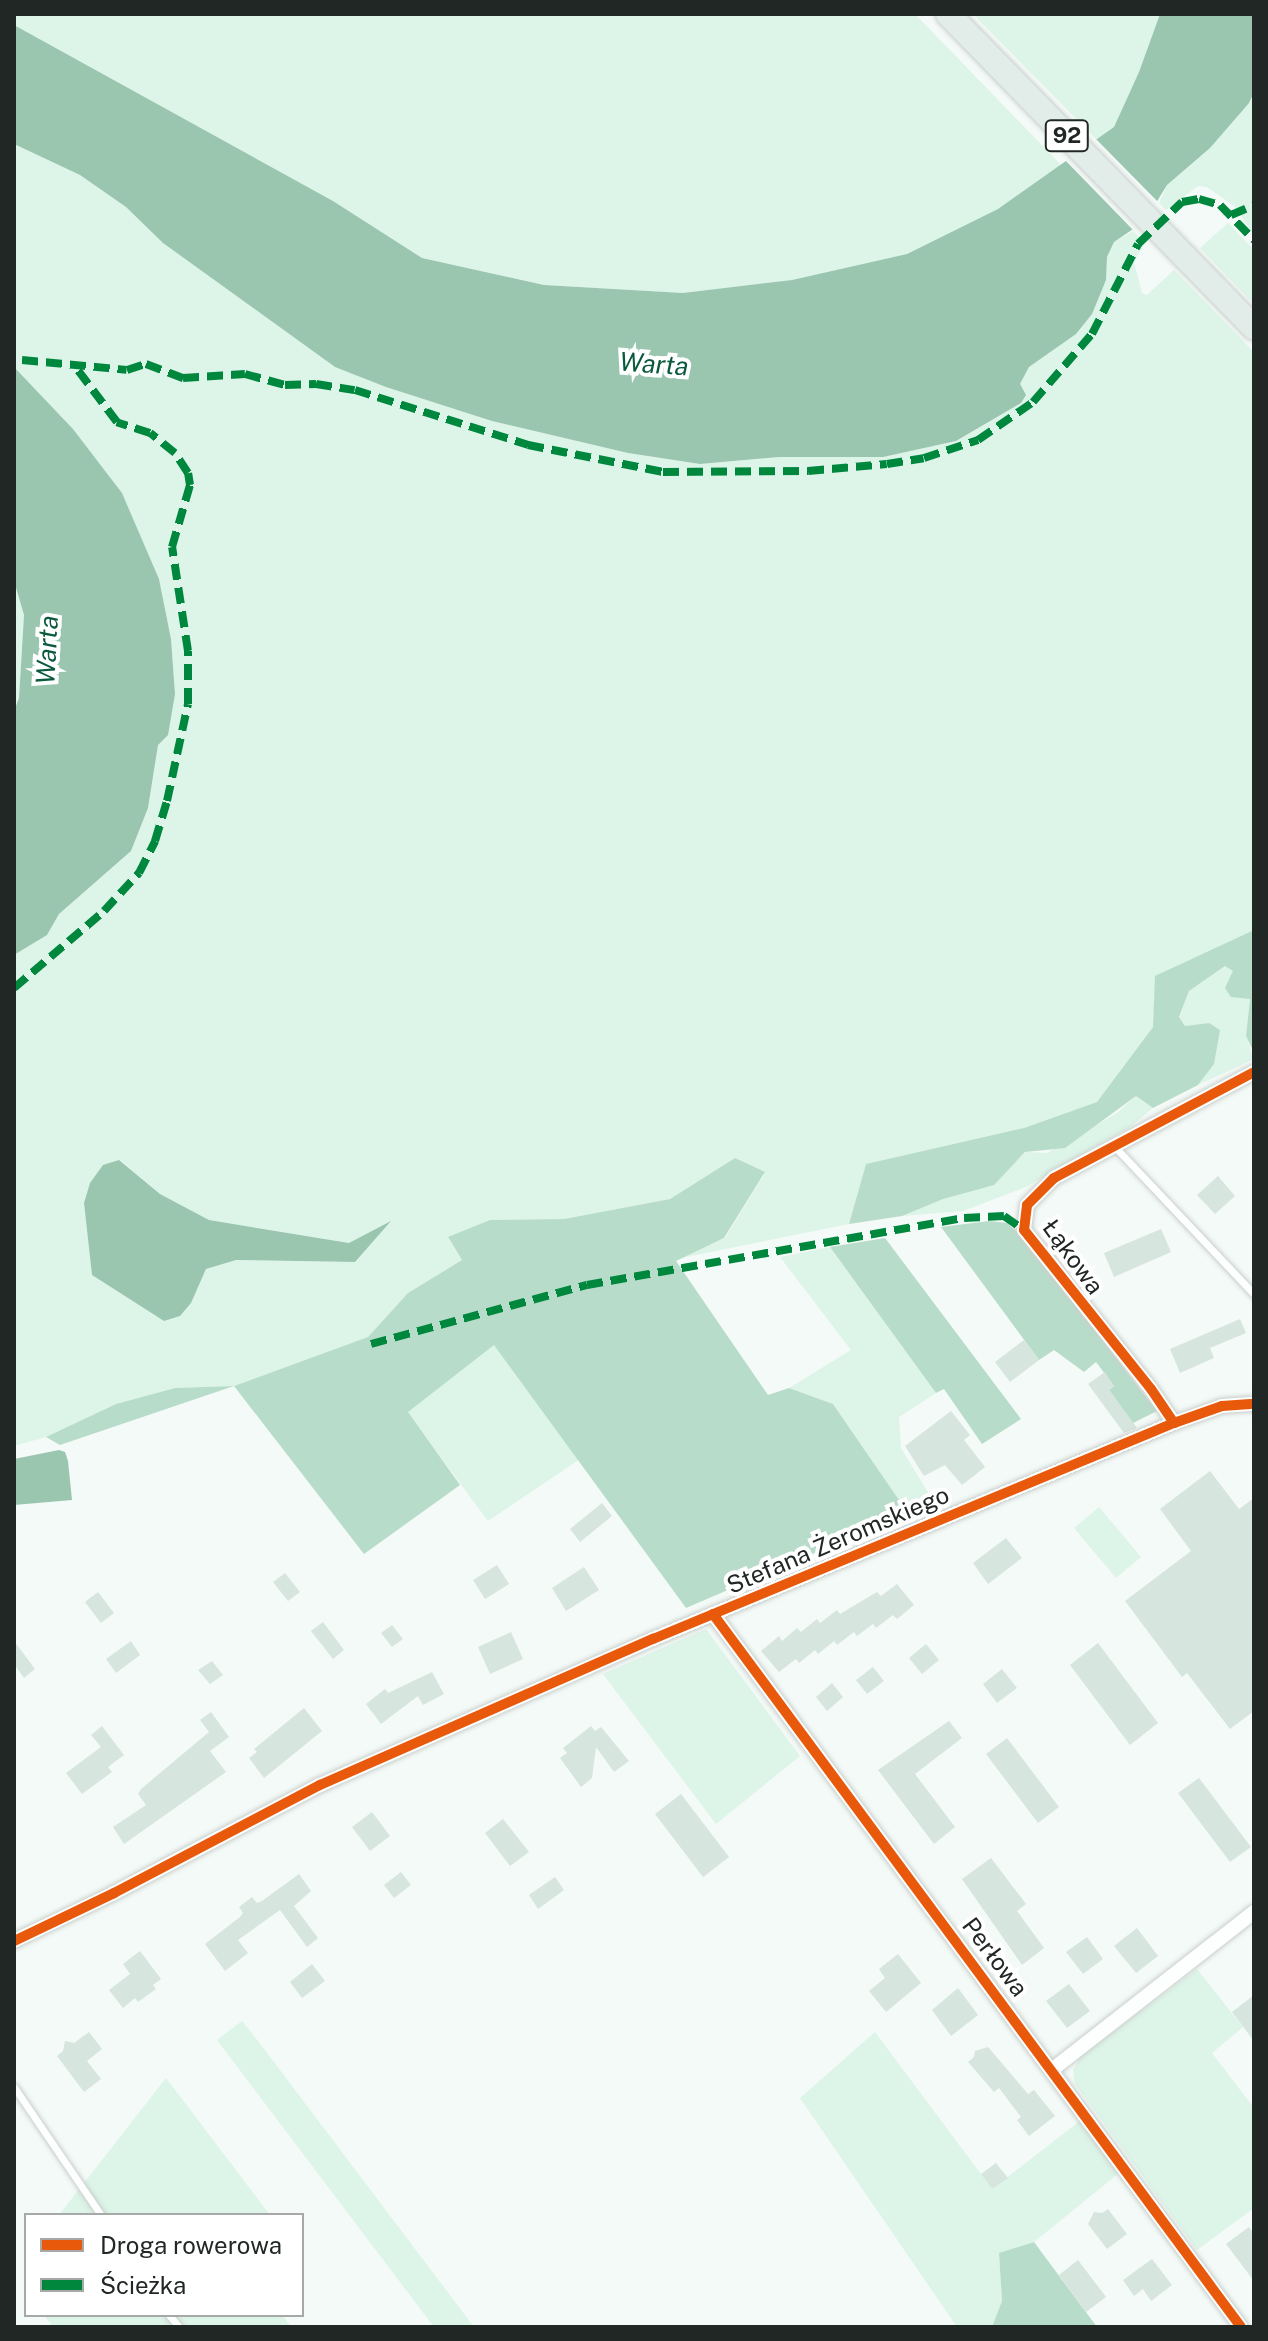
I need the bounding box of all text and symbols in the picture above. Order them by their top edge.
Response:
road number: 92 [1043,118,1091,154]
water label: Warta [618,346,690,382]
water label: Warta [30,615,64,685]
street label: Łąkowa [1036,1214,1110,1300]
street label: Stefana Żeromskiego [723,1480,953,1600]
street label: Perłowa [956,1912,1034,2002]
legend [24,2213,304,2317]
text: Droga rowerowa [100,2231,282,2259]
text: Ścieżka [100,2271,186,2299]

